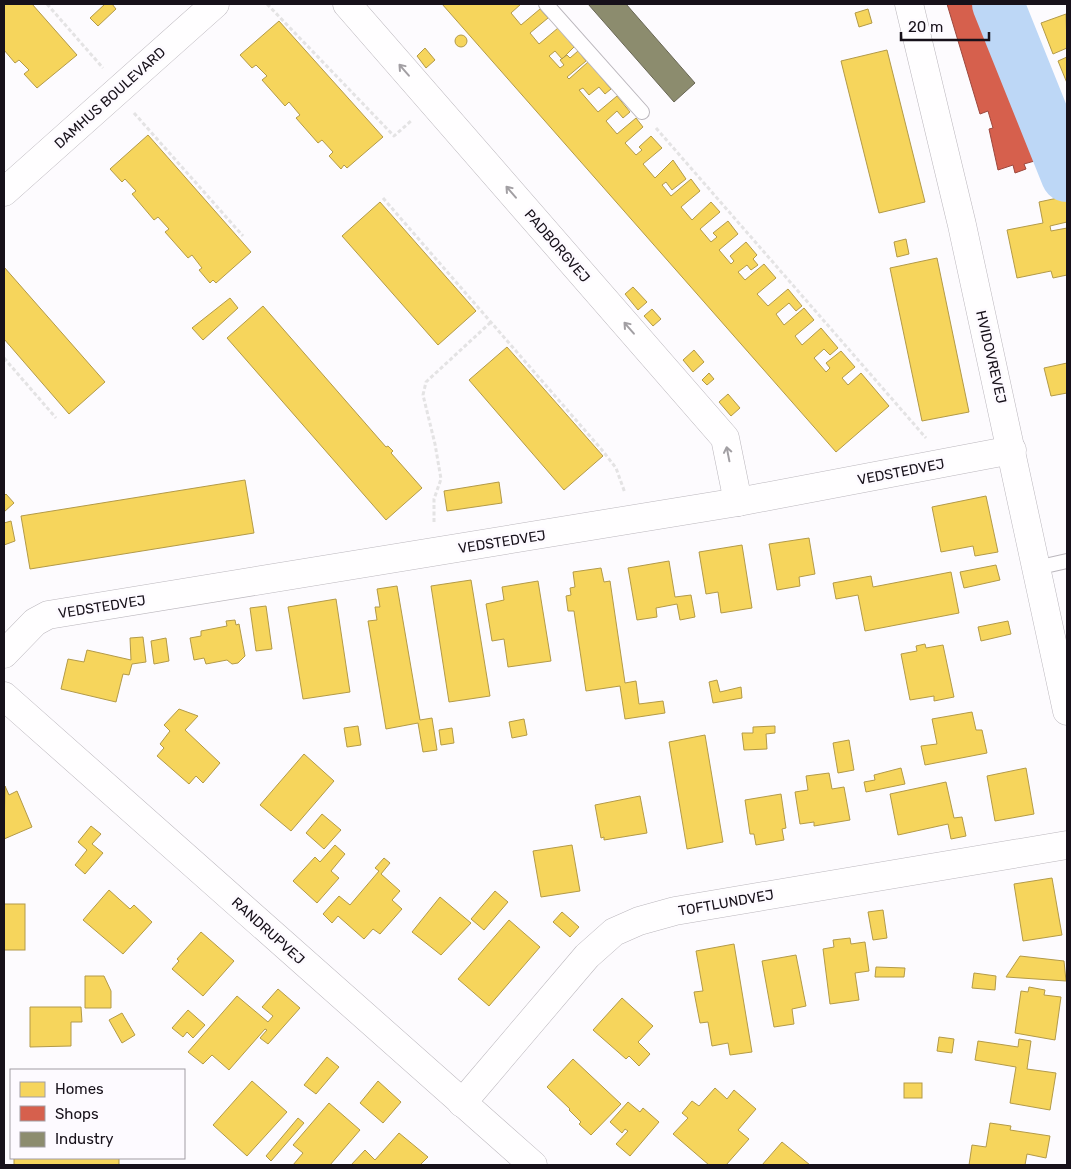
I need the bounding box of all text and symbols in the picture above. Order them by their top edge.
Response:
scale bar [901,10,988,42]
text: 20 m [908,18,943,36]
street label: DAMHUS BOULEVARD [51,44,169,152]
one-way arrow [398,63,410,76]
one-way arrow [505,186,517,199]
street label: PADBORGVEJ [521,206,593,286]
street label: HVIDOVREVEJ [972,309,1010,405]
one-way arrow [624,322,635,335]
one-way arrow [723,447,732,463]
street label: VEDSTEDVEJ [856,455,946,489]
street label: VEDSTEDVEJ [457,527,547,557]
street label: VEDSTEDVEJ [57,592,147,622]
street label: TOFTLUNDVEJ [677,886,775,920]
street label: RANDRUPVEJ [228,894,308,968]
legend [10,1069,185,1159]
text: Homes [55,1080,104,1098]
text: Shops [55,1105,99,1123]
text: Industry [55,1130,114,1148]

